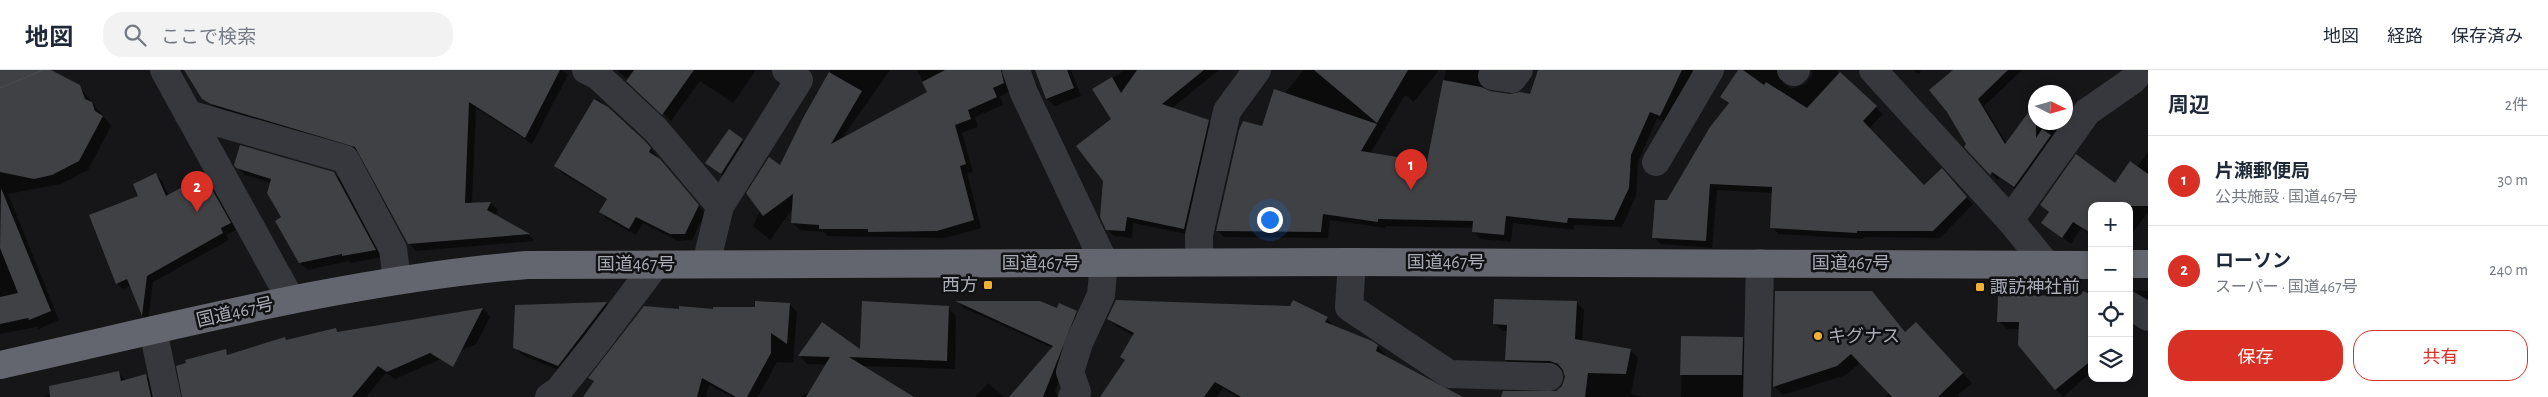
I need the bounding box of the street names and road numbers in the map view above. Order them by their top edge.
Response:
street label: 国道467号 [1407,252,1485,272]
street label: 国道467号 [1002,253,1080,273]
street label: 国道467号 [1812,253,1890,273]
street label: 国道467号 [597,254,675,274]
street label: 国道467号 [194,293,276,331]

